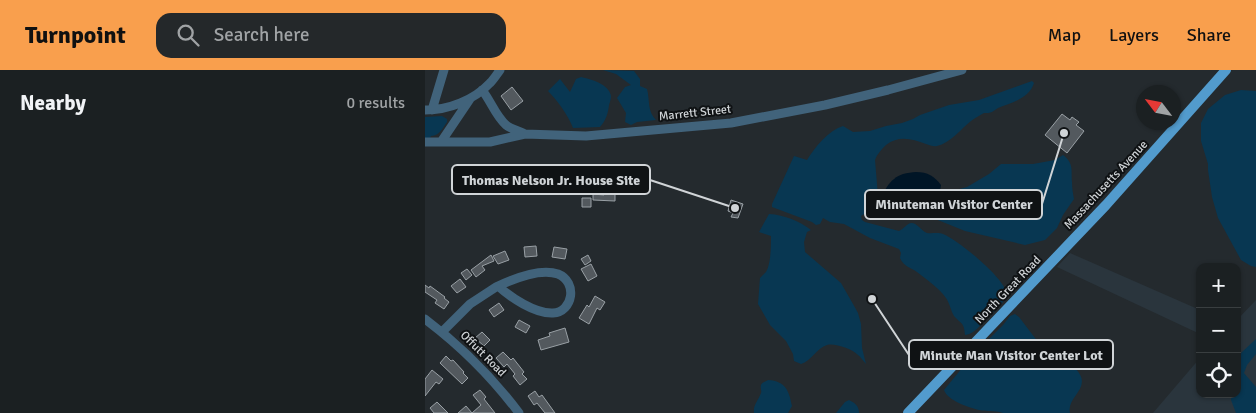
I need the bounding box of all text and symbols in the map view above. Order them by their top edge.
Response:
search box [156,13,506,58]
text: Turnpoint [25,20,126,50]
icon: search [174,21,202,49]
text: Search here [214,23,309,47]
text: Map [1048,24,1081,46]
text: Layers [1109,24,1159,46]
text: Share [1187,24,1231,46]
north arrow [1136,85,1181,130]
text: Nearby [20,90,86,116]
text: 0 results [346,93,405,113]
street label: Marrett Street [658,102,732,124]
street label: Massachusetts Avenue [1061,137,1151,233]
callout: Thomas Nelson Jr. House Site [452,165,650,194]
text: Thomas Nelson Jr. House Site [462,172,640,189]
callout: Minuteman Visitor Center [865,190,1042,219]
text: Minuteman Visitor Center [875,196,1033,213]
street label: North Great Road [972,253,1044,327]
map controls [1196,263,1241,398]
button: + [1196,263,1241,308]
button: − [1196,308,1241,353]
street label: Offutt Road [457,328,509,380]
callout: Minute Man Visitor Center Lot [909,340,1113,369]
text: Minute Man Visitor Center Lot [919,347,1104,364]
button: locate [1196,353,1241,398]

